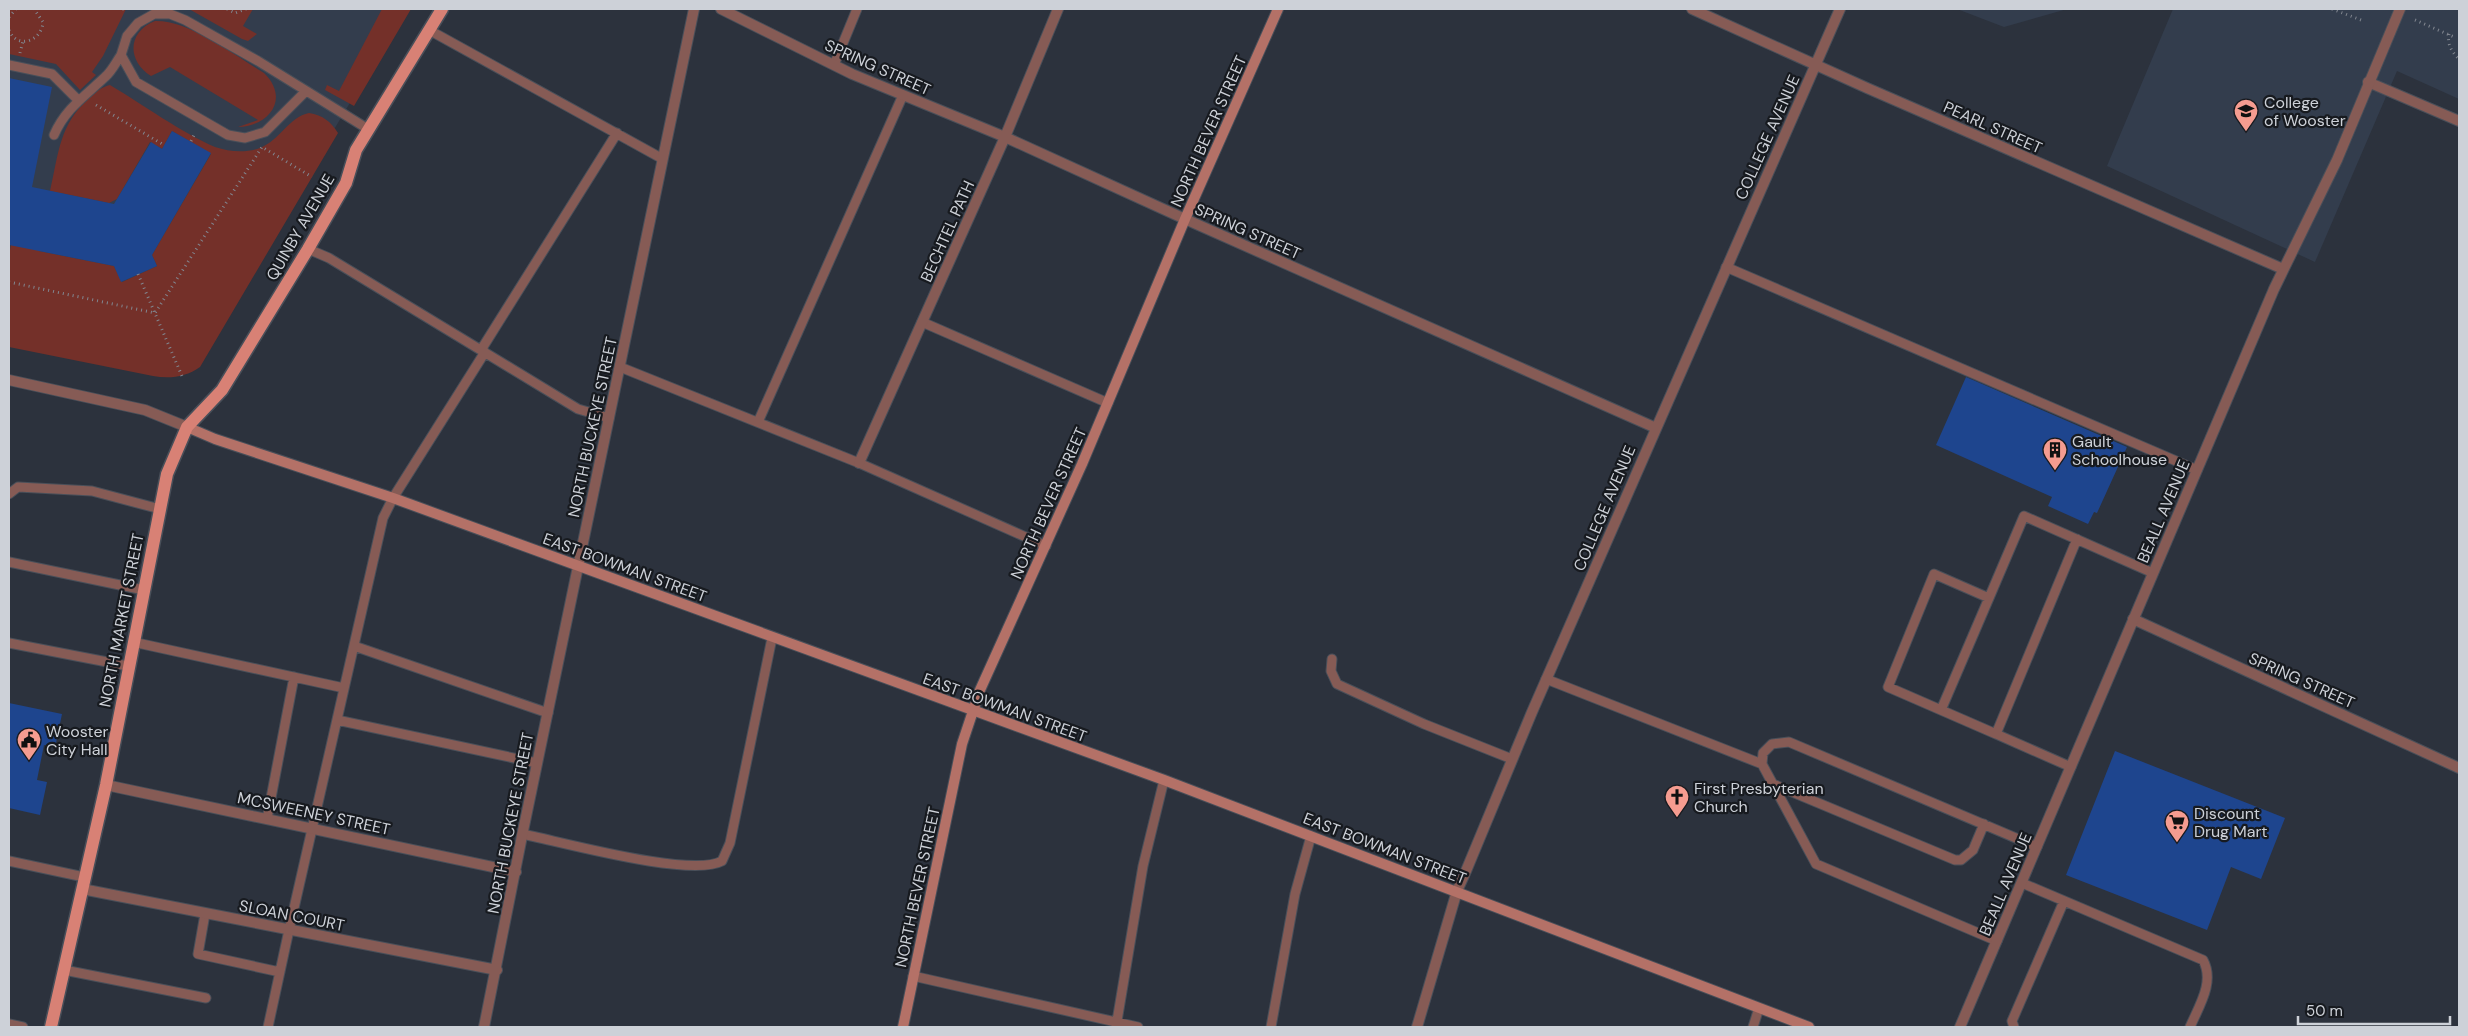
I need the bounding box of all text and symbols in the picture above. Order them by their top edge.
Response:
street label: SPRING STREET [822,35,934,100]
street label: NORTH BEVER STREET [1166,52,1251,210]
street label: COLLEGE AVENUE [1730,71,1804,203]
place label: College of Wooster [2264,92,2346,131]
street label: PEARL STREET [1940,96,2045,159]
school or university icon: College of Wooster [2233,98,2259,132]
street label: QUINBY AVENUE [261,170,339,284]
street label: BECHTEL PATH [916,177,979,285]
street label: SPRING STREET [1192,199,1304,264]
street label: NORTH BUCKEYE STREET [563,335,622,519]
street label: NORTH BEVER STREET [1006,424,1091,582]
place label: Gault Schoolhouse [2072,431,2167,470]
building icon: Gault Schoolhouse [2042,437,2068,471]
street label: COLLEGE AVENUE [1569,442,1640,574]
street label: BEALL AVENUE [2132,457,2195,566]
street label: EAST BOWMAN STREET [540,528,710,607]
street label: NORTH MARKET STREET [94,531,149,709]
street label: SPRING STREET [2246,648,2358,713]
street label: EAST BOWMAN STREET [920,668,1090,747]
place label: Wooster City Hall [46,721,108,760]
public building icon: Wooster City Hall [16,727,42,761]
street label: NORTH BUCKEYE STREET [483,731,538,916]
place label: First Presbyterian Church [1694,778,1824,817]
church icon: First Presbyterian Church [1664,784,1690,818]
street label: MCSWEENEY STREET [236,787,392,840]
place label: Discount Drug Mart [2194,803,2268,842]
street label: NORTH BEVER STREET [890,805,945,969]
street label: EAST BOWMAN STREET [1300,808,1469,889]
supermarket icon: Discount Drug Mart [2164,809,2190,843]
street label: BEALL AVENUE [1974,830,2037,939]
street label: SLOAN COURT [237,895,346,936]
scale bar [2298,994,2450,1026]
text: 50 m [2306,1001,2343,1021]

